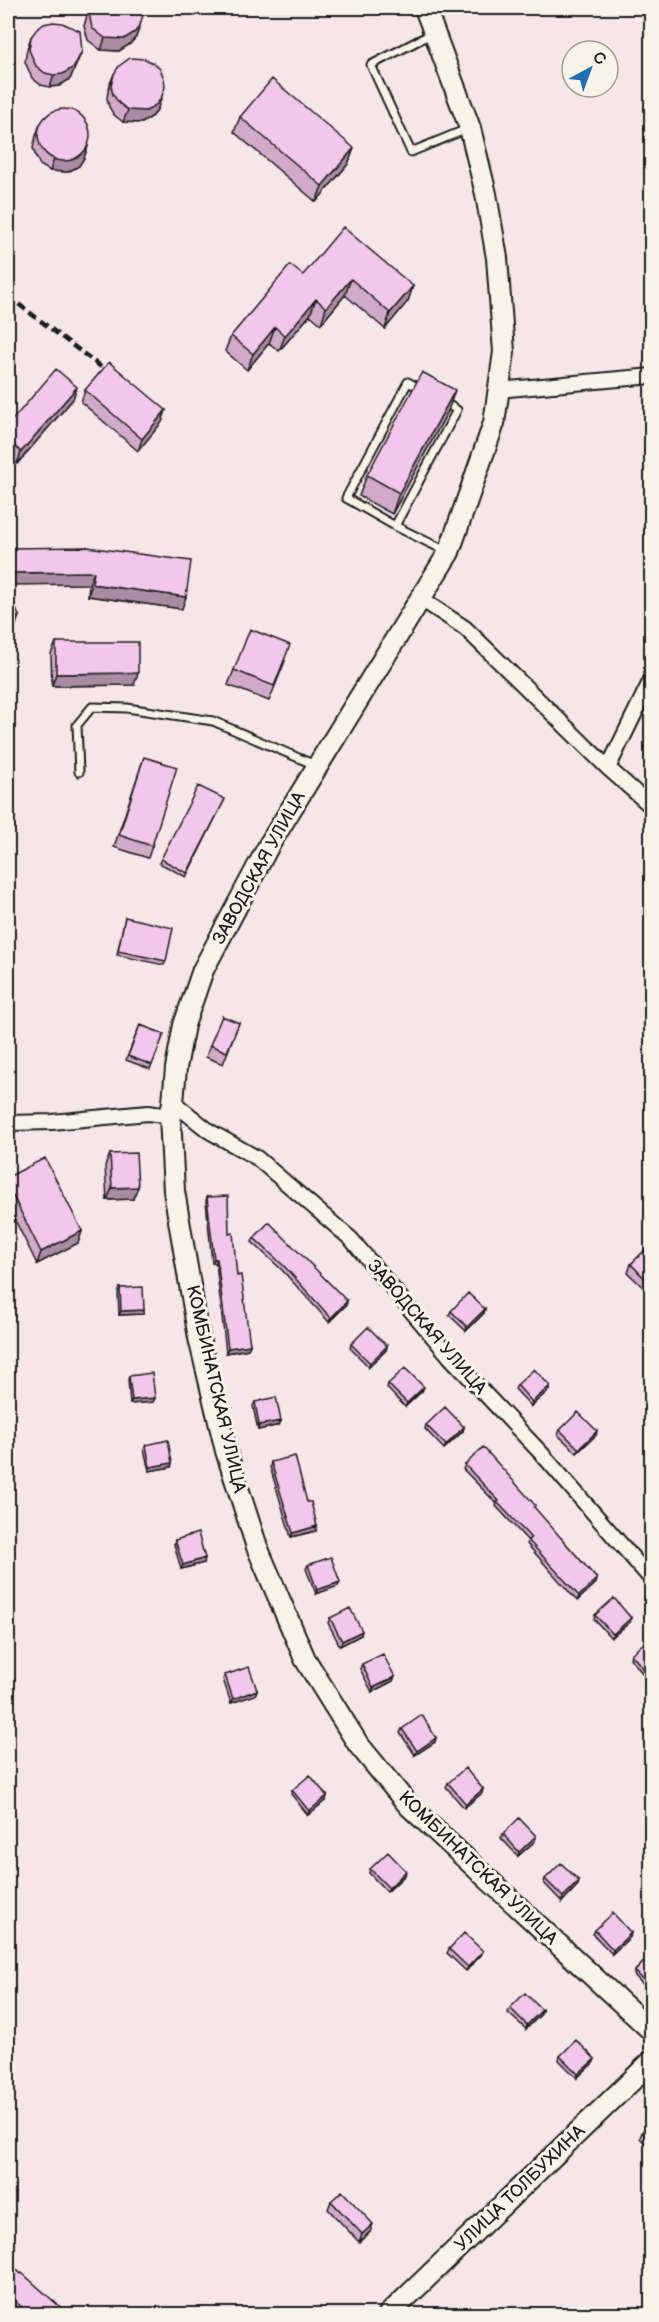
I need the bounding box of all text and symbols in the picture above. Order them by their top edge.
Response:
north arrow [560,39,620,99]
text: С [588,48,609,70]
street label: ЗАВОДСКАЯ УЛИЦА [208,788,310,948]
street label: ЗАВОДСКАЯ УЛИЦА [363,1255,491,1399]
street label: КОМБИНАТСКАЯ УЛИЦА [182,1283,250,1495]
street label: КОМБИНАТСКАЯ УЛИЦА [394,1787,562,1949]
street label: УЛИЦА ТОЛБУХИНА [451,2121,589,2255]

